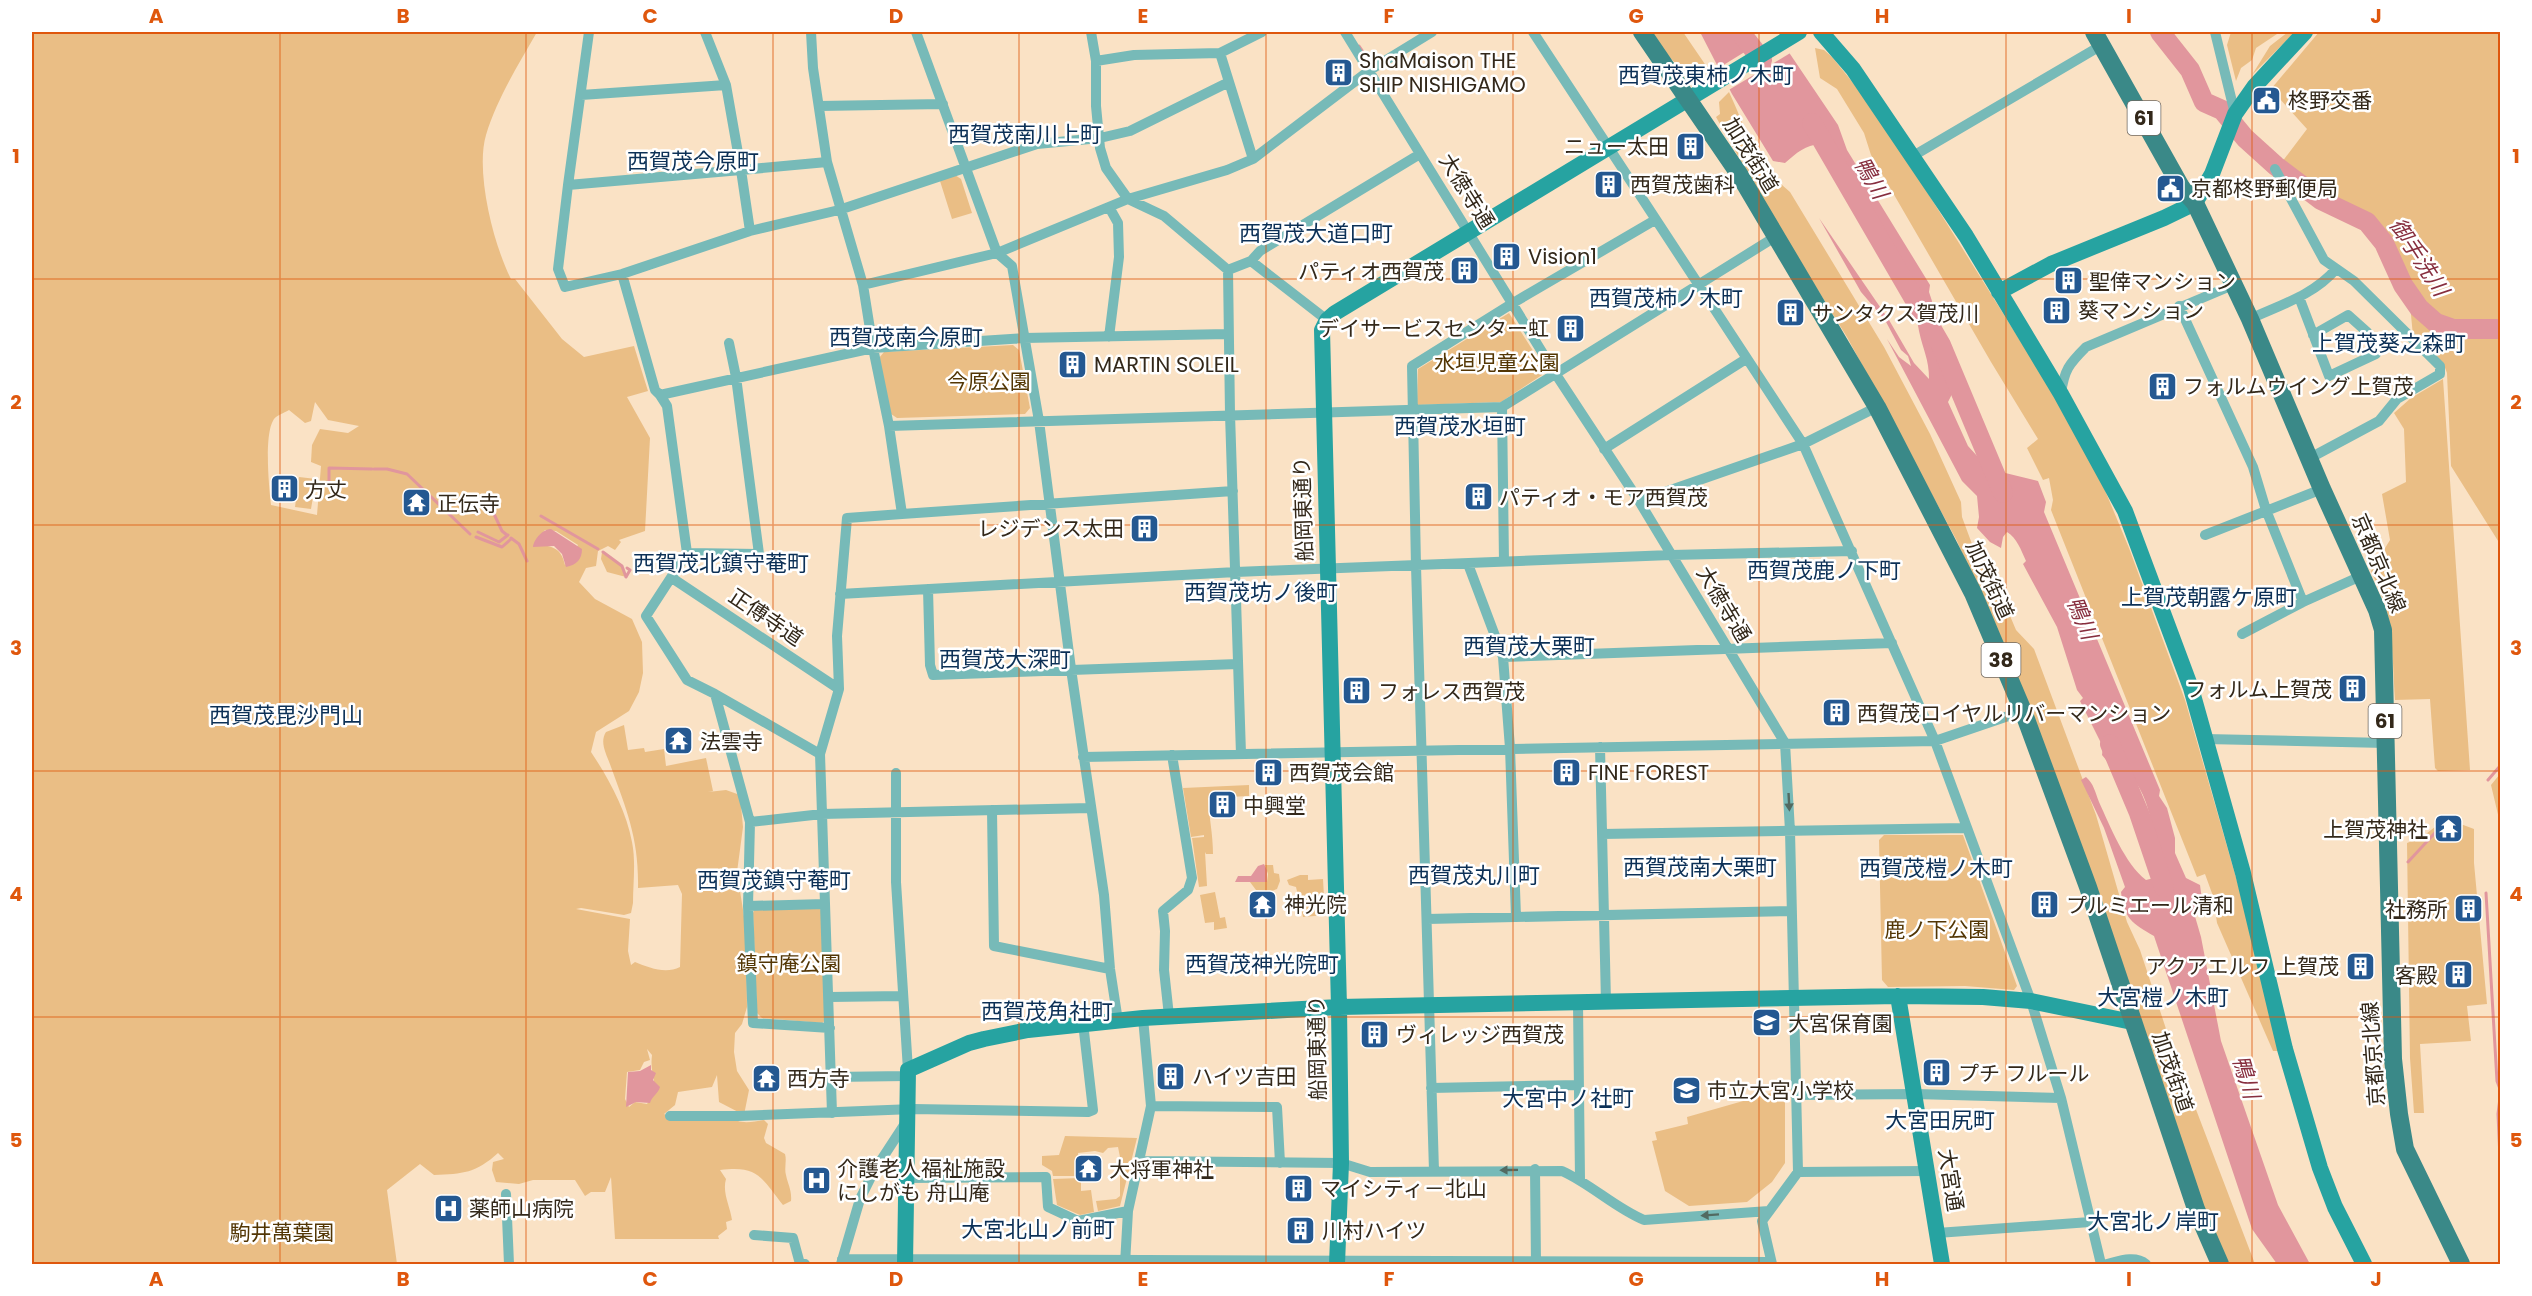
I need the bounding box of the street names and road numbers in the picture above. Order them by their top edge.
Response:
road number: 61 [2128,101,2160,135]
street label: 加茂街道 [1716,112,1786,198]
street label: 大徳寺通 [1432,148,1502,234]
street label: 船岡東通り [1287,456,1319,562]
street label: 京都京北線 [2345,509,2413,617]
street label: 加茂街道 [1959,536,2021,624]
street label: 大徳寺通 [1690,561,1758,647]
street label: 正傅寺道 [723,581,809,653]
road number: 38 [1982,643,2020,677]
road number: 61 [2368,704,2402,738]
street label: 船岡東通り [1302,995,1332,1101]
street label: 京都京北線 [2355,1001,2391,1107]
street label: 加茂街道 [2146,1028,2200,1116]
street label: 大宮通 [1932,1147,1970,1213]

